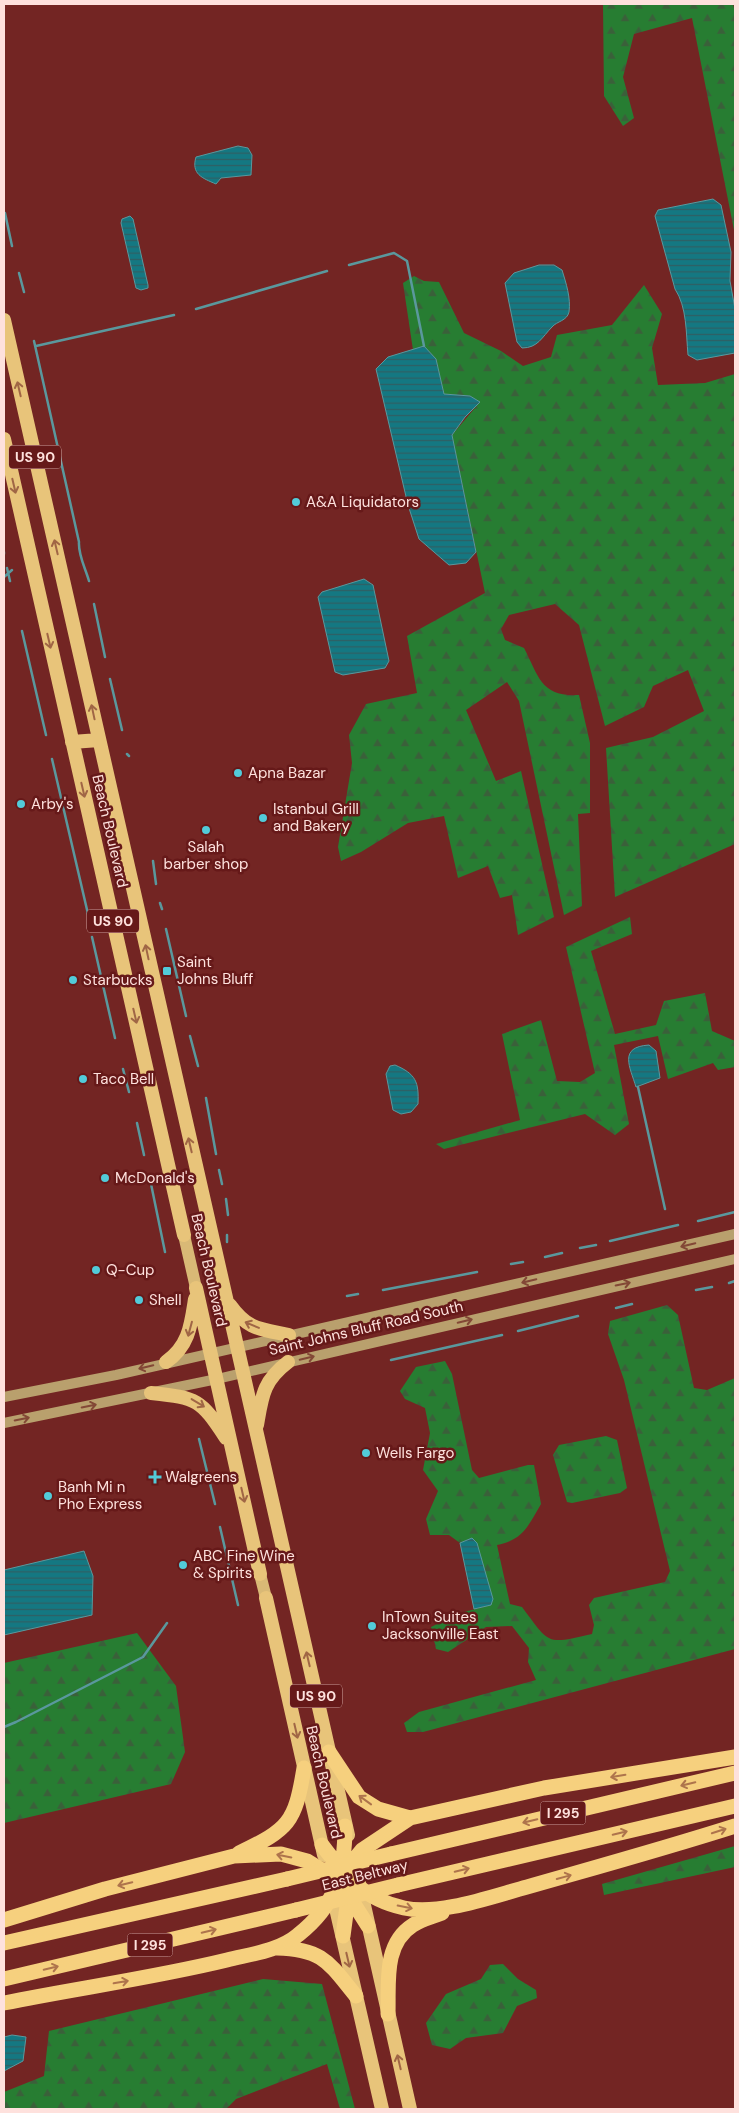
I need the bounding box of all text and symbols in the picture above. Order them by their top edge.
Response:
one-way arrow [14,381,23,397]
road number: US 90 [9,446,61,468]
one-way arrow [10,478,19,494]
place label: A&A Liquidators [306,492,419,512]
marker: A&A Liquidators [290,496,302,508]
one-way arrow [51,539,60,555]
one-way arrow [45,632,54,648]
one-way arrow [87,704,97,720]
place label: Apna Bazar [248,763,326,783]
marker: Apna Bazar [232,767,244,779]
street label: Beach Boulevard [87,773,133,889]
one-way arrow [79,781,88,797]
place label: Arby's [31,794,74,814]
marker: Arby's [15,798,27,810]
place label: Istanbul Grill and Bakery [273,799,359,836]
marker: Istanbul Grill and Bakery [257,812,269,824]
marker: Salah barber shop [200,824,212,836]
place label: Salah barber shop [164,837,249,874]
road number: US 90 [87,909,139,932]
one-way arrow [142,945,151,961]
place label: Saint Johns Bluff [177,952,253,989]
marker: Saint Johns Bluff [161,965,173,977]
place label: Starbucks [83,970,153,990]
marker: Starbucks [67,974,79,986]
one-way arrow [131,1008,140,1024]
place label: Taco Bell [93,1069,154,1089]
marker: Taco Bell [77,1073,89,1085]
one-way arrow [185,1137,194,1153]
place label: McDonald's [115,1168,195,1188]
marker: McDonald's [99,1172,111,1184]
street label: Beach Boulevard [186,1212,232,1328]
one-way arrow [680,1241,696,1250]
place label: Q-Cup [106,1260,154,1280]
marker: Q-Cup [90,1264,102,1276]
one-way arrow [522,1277,538,1286]
one-way arrow [615,1279,631,1288]
place label: Shell [149,1290,182,1310]
marker: Shell [133,1294,145,1306]
street label: Saint Johns Bluff Road South [267,1296,465,1360]
one-way arrow [457,1316,473,1325]
one-way arrow [245,1320,260,1330]
one-way arrow [185,1321,194,1337]
one-way arrow [298,1353,314,1362]
one-way arrow [139,1363,155,1373]
one-way arrow [191,1398,205,1409]
one-way arrow [81,1400,97,1410]
one-way arrow [14,1414,30,1423]
place label: Wells Fargo [376,1443,455,1463]
marker: Wells Fargo [360,1447,372,1459]
place label: Walgreens [165,1467,237,1487]
marker: Walgreens [149,1471,161,1483]
place label: Banh Mi n Pho Express [58,1477,142,1514]
one-way arrow [239,1487,248,1503]
marker: Banh Mi n Pho Express [42,1490,54,1502]
place label: ABC Fine Wine & Spirits [193,1546,295,1583]
marker: ABC Fine Wine & Spirits [177,1559,189,1571]
place label: InTown Suites Jacksonville East [382,1607,499,1644]
marker: InTown Suites Jacksonville East [366,1620,378,1632]
one-way arrow [303,1652,312,1668]
road number: US 90 [290,1684,342,1708]
one-way arrow [292,1722,301,1738]
street label: Beach Boulevard [301,1724,347,1840]
one-way arrow [611,1772,627,1782]
one-way arrow [680,1780,696,1789]
one-way arrow [359,1795,372,1806]
road number: I 295 [540,1802,586,1825]
one-way arrow [522,1817,538,1826]
one-way arrow [711,1825,727,1835]
one-way arrow [612,1828,628,1837]
one-way arrow [277,1850,293,1860]
street label: East Beltway [320,1855,411,1895]
one-way arrow [454,1865,470,1874]
one-way arrow [555,1872,571,1881]
one-way arrow [118,1879,134,1889]
one-way arrow [397,1903,413,1913]
one-way arrow [201,1926,217,1935]
road number: I 295 [128,1934,172,1956]
one-way arrow [344,1952,353,1968]
one-way arrow [43,1963,59,1972]
one-way arrow [112,1977,128,1987]
one-way arrow [394,2054,403,2070]

